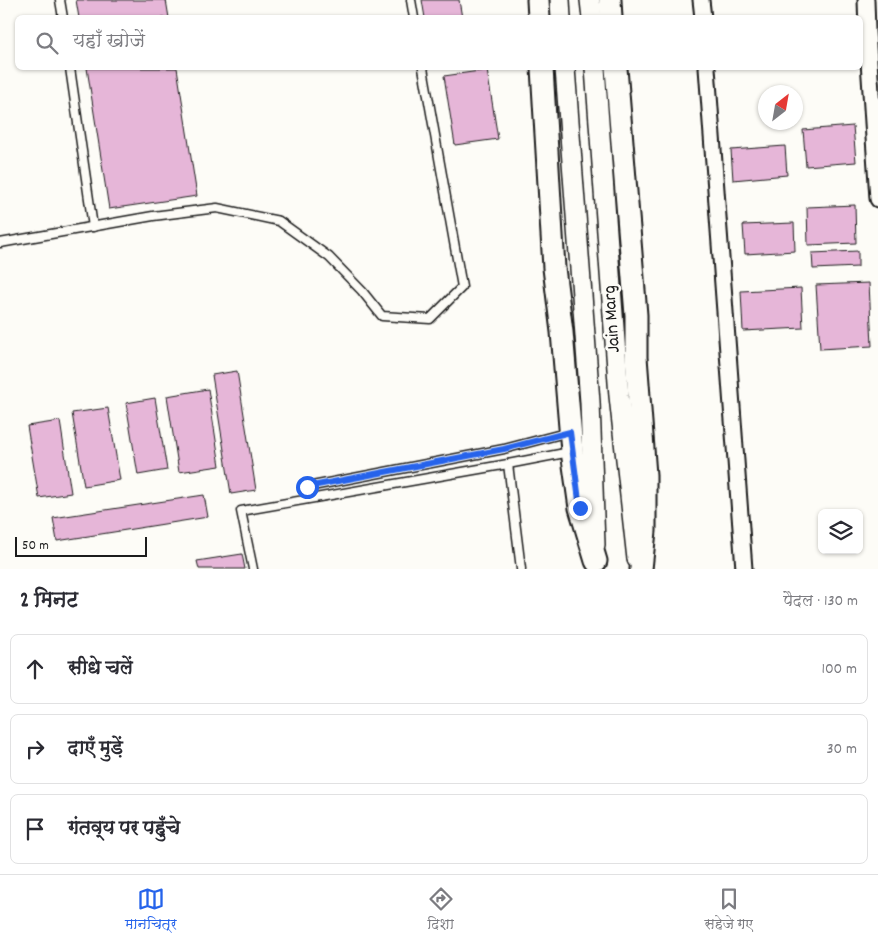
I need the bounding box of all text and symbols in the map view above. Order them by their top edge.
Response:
search box [15,15,863,70]
icon: search [33,29,61,57]
text: यहाँ खोजें [73,29,145,56]
north arrow [758,85,803,130]
street label: Jain Marg [597,284,629,354]
route start [296,476,319,499]
route end [569,497,592,520]
map controls [818,509,863,554]
button: layers [818,509,863,554]
scale bar [15,534,148,557]
text: 50 m [22,536,49,556]
text: 2 मिनट [20,587,78,617]
text: पैदल · 130 m [783,590,858,613]
icon: ahead [21,655,49,683]
text: सीधे चलें [68,656,133,683]
text: 100 m [821,658,857,681]
icon: right [21,735,49,763]
text: दाएँ मुड़ें [68,736,123,763]
text: 30 m [827,738,857,761]
icon: arrive [21,815,49,843]
text: गंतव्य पर पहुँचे [68,816,180,843]
tab: मानचित्र [125,885,177,935]
tab: दिशा [427,885,455,935]
tab: सहेजे गए [705,885,753,935]

